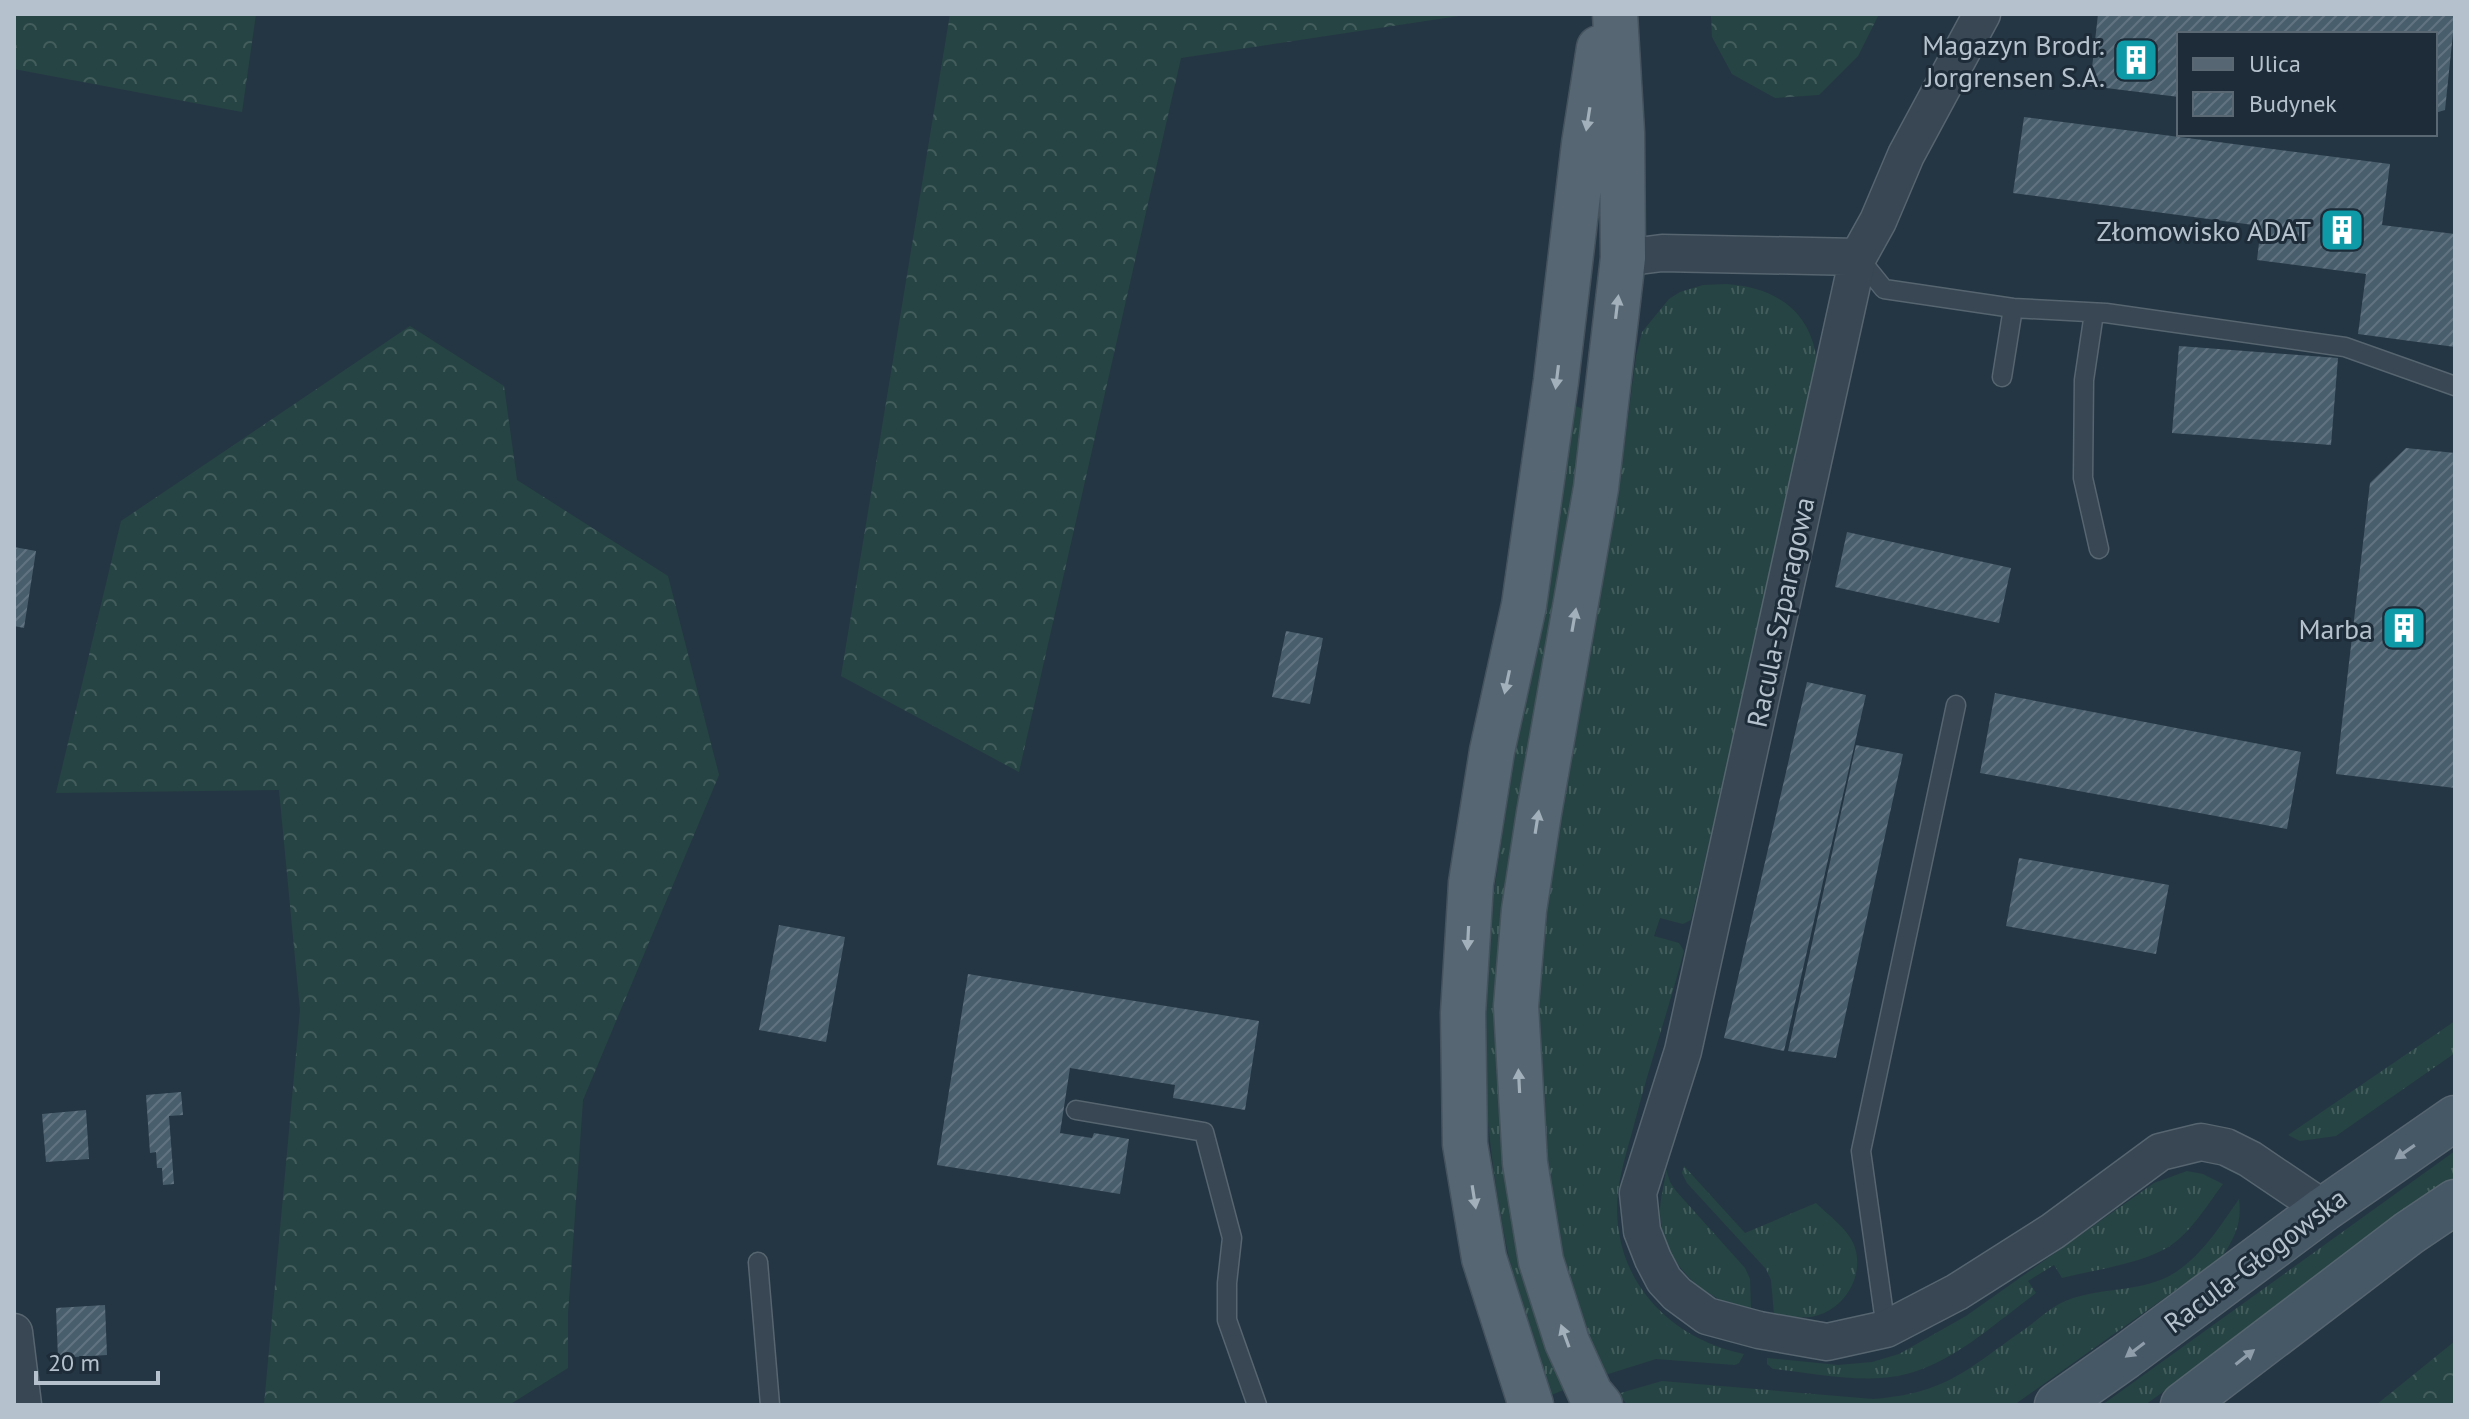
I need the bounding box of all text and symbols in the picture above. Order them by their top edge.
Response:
place label: Magazyn Brodr. Jorgrensen S.A. [1922,26,2105,95]
legend [2177,32,2437,136]
building icon: Magazyn Brodr. Jorgrensen S.A. [2112,36,2160,84]
text: Ulica [2249,48,2301,79]
text: Budynek [2249,88,2337,119]
one-way arrow [1581,106,1594,131]
building icon: Złomowisko ADAT [2318,206,2366,254]
place label: Złomowisko ADAT [2097,212,2311,249]
one-way arrow [1611,294,1624,319]
one-way arrow [1550,365,1563,390]
street label: Racula-Szparagowa [1738,494,1822,730]
building icon: Marba [2380,604,2428,652]
one-way arrow [1568,607,1580,632]
place label: Marba [2298,610,2373,647]
one-way arrow [1500,669,1513,694]
one-way arrow [1531,810,1544,835]
one-way arrow [1461,926,1474,951]
one-way arrow [1512,1068,1525,1093]
one-way arrow [2395,1144,2416,1159]
street label: Racula-Głogowska [2156,1179,2354,1341]
one-way arrow [1468,1185,1481,1210]
one-way arrow [1559,1323,1571,1347]
scale bar [36,1335,158,1385]
one-way arrow [2125,1341,2146,1357]
text: 20 m [48,1347,100,1378]
one-way arrow [2235,1350,2255,1366]

